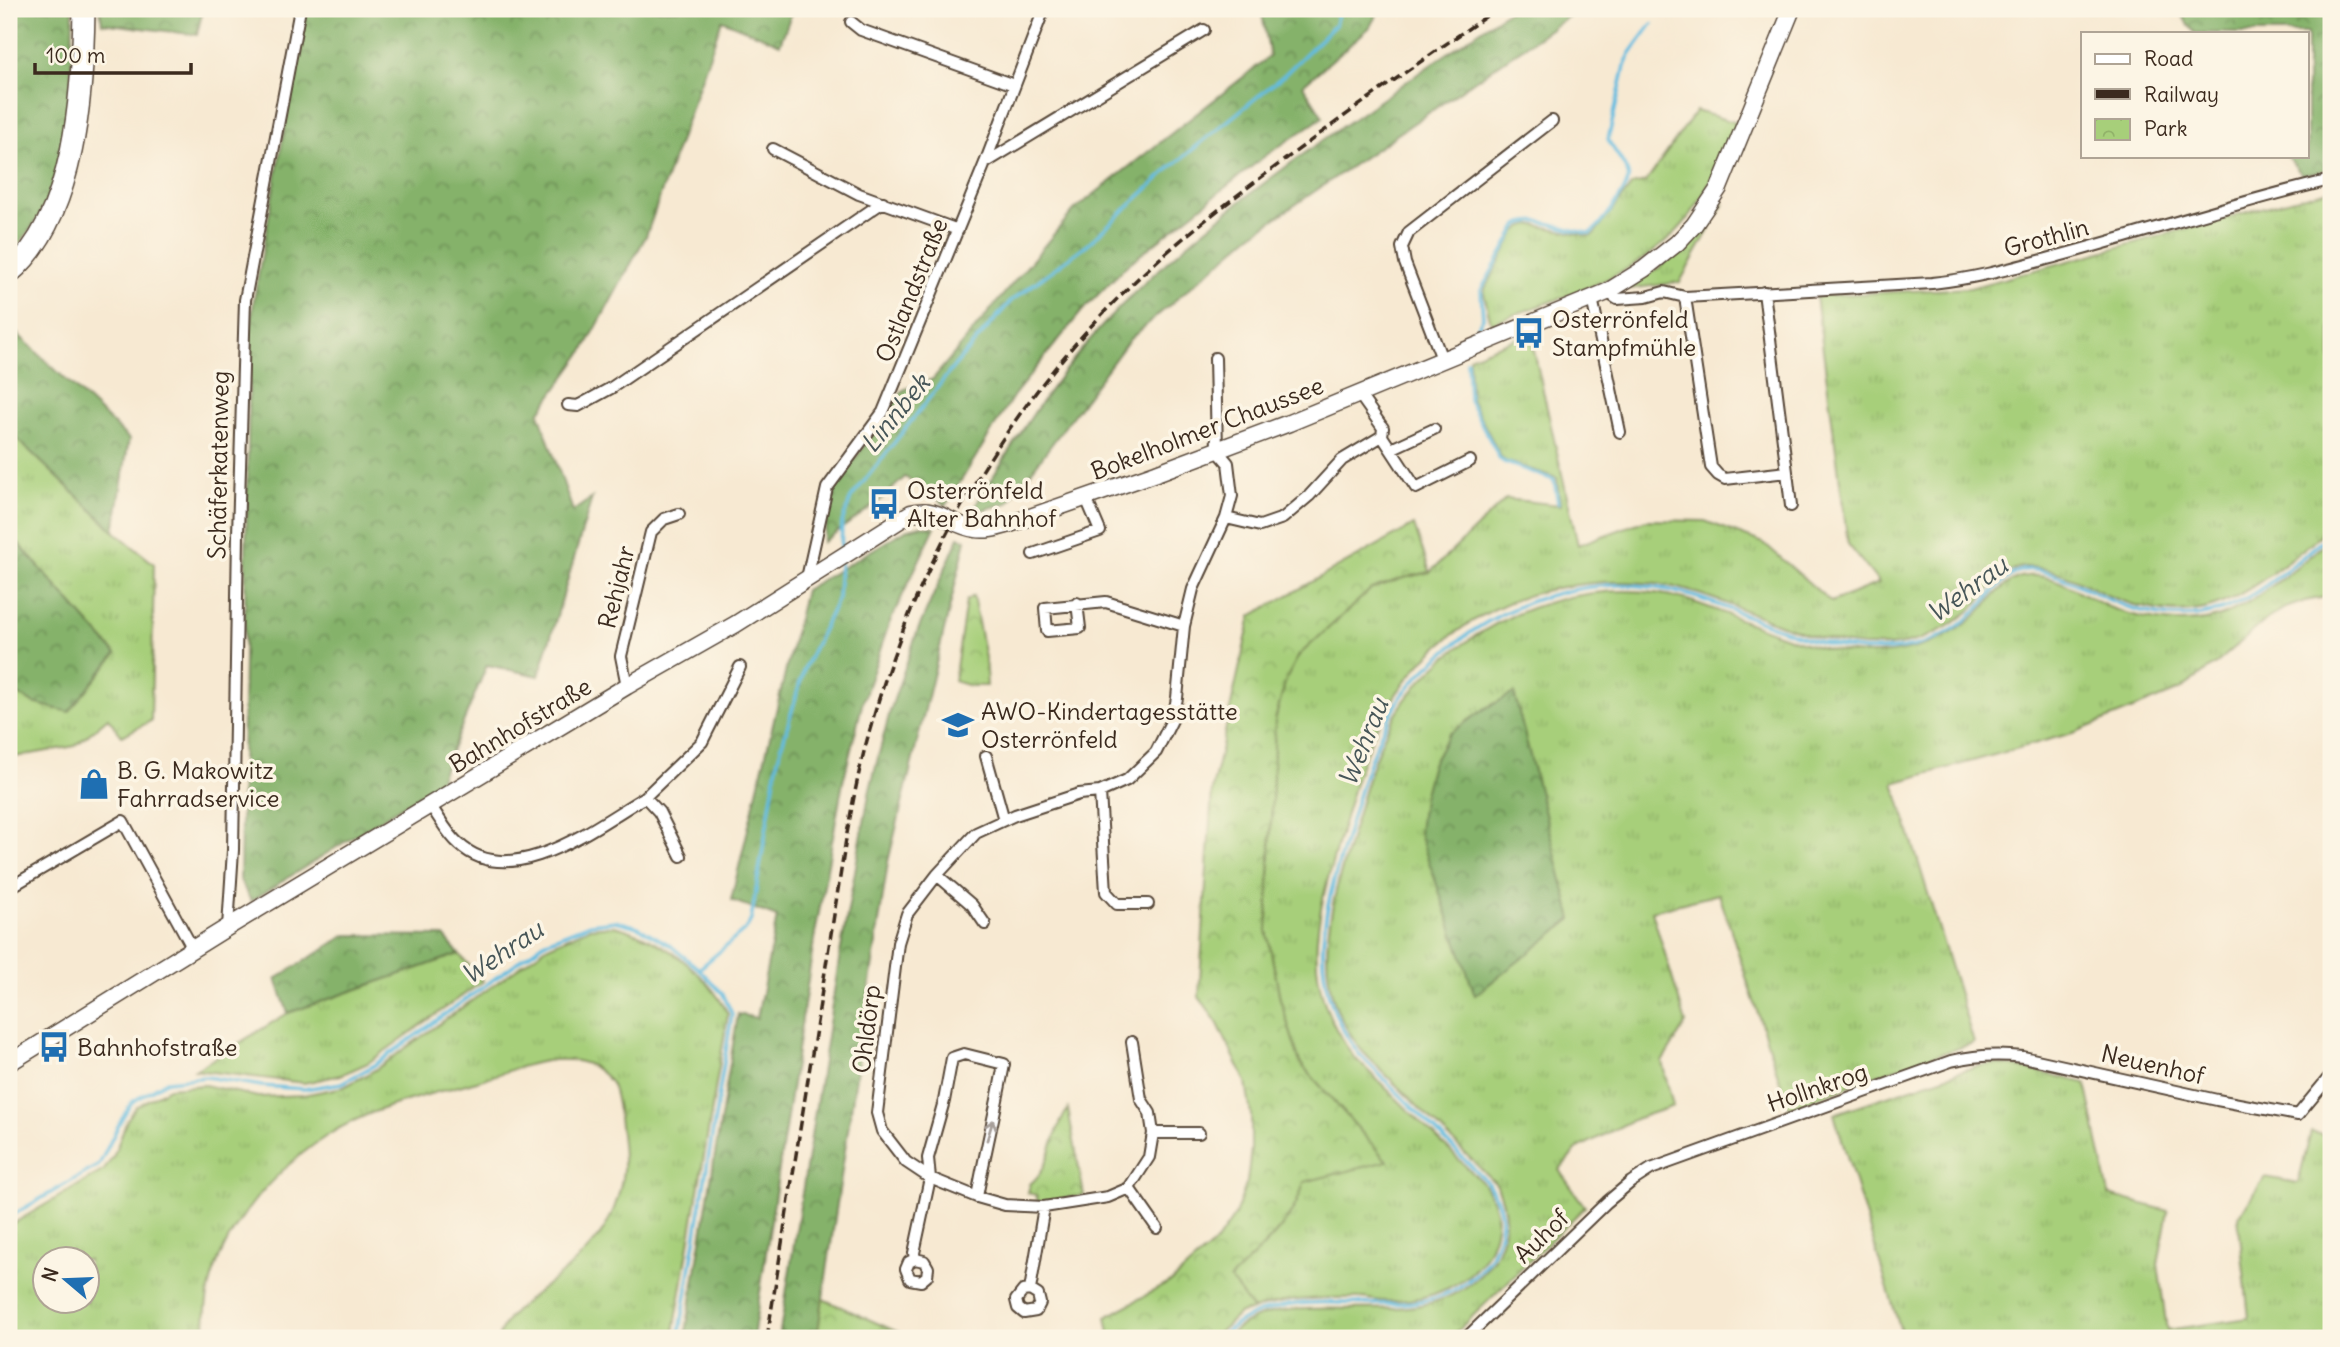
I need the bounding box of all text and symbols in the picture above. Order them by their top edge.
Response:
scale bar [35,32,191,76]
legend [2081,32,2308,158]
text: 100 m [46,42,105,69]
text: Road [2144,45,2193,72]
text: Railway [2144,81,2219,108]
text: Park [2144,115,2187,142]
street label: Grothlin [2000,211,2092,263]
street label: Ostlandstraße [868,213,954,367]
place label: Osterrönfeld Stampfmühle [1552,304,1696,362]
bus stop icon: Osterrönfeld Stampfmühle [1512,316,1546,350]
water label: Linnbek [853,366,938,459]
street label: Schäferkatenweg [201,370,235,560]
street label: Bokelholmer Chaussee [1086,370,1328,486]
place label: Osterrönfeld Alter Bahnhof [907,475,1057,533]
bus stop icon: Osterrönfeld Alter Bahnhof [867,487,901,521]
street label: Rehjahr [591,542,641,632]
water label: Wehrau [1920,548,2015,629]
street label: Bahnhofstraße [444,671,596,779]
water label: Wehrau [1330,692,1396,791]
place label: AWO-Kindertagesstätte Osterrönfeld [981,696,1238,754]
school or university icon: AWO-Kindertagesstätte Osterrönfeld [941,708,975,742]
place label: B. G. Makowitz Fahrradservice [117,755,279,813]
shop icon: B. G. Makowitz Fahrradservice [77,767,111,801]
water label: Wehrau [455,912,551,991]
street label: Ohldörp [846,983,886,1075]
bus stop icon: Bahnhofstraße [37,1030,71,1064]
place label: Bahnhofstraße [77,1032,237,1062]
street label: Neuenhof [2098,1038,2209,1091]
street label: Hollnkrog [1763,1056,1871,1118]
one-way arrow [985,1120,998,1142]
street label: Auhof [1507,1202,1575,1269]
north arrow [32,1246,102,1316]
text: N [36,1264,63,1285]

